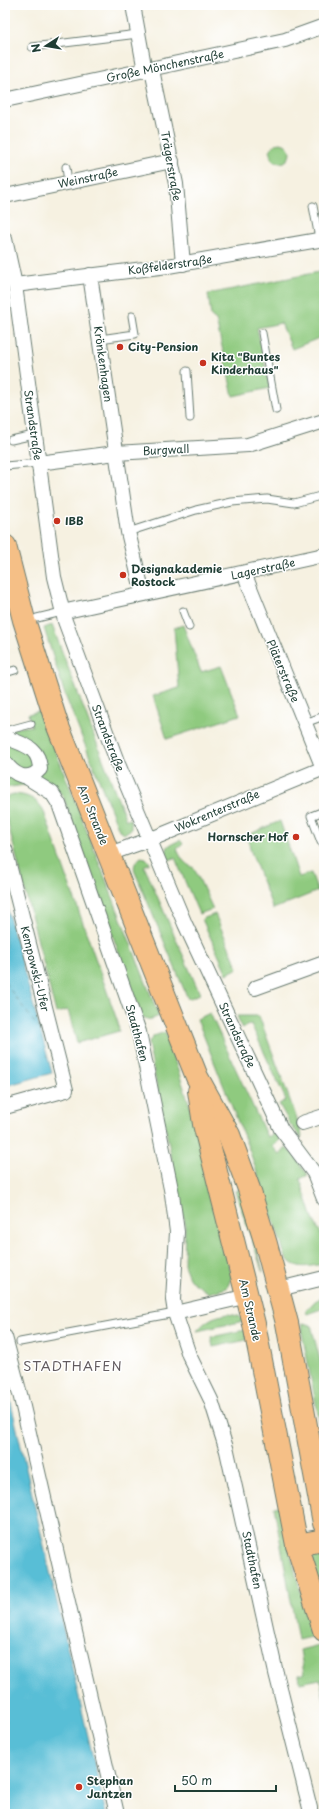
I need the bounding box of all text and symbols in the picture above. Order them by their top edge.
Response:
north arrow [26,26,66,66]
text: N [26,42,45,54]
street label: Große Mönchenstraße [105,45,225,86]
street label: Trägerstraße [157,130,186,202]
street label: Weinstraße [56,163,120,192]
street label: Koßfelderstraße [127,250,213,279]
street label: Krönkenhagen [90,325,117,403]
place label: City-Pension [128,338,198,355]
marker: City-Pension [115,342,125,352]
place label: Kita "Buntes Kinderhaus" [211,348,281,378]
marker: Kita "Buntes Kinderhaus" [198,358,208,368]
street label: Strandstraße [20,389,47,461]
street label: Burgwall [142,440,190,459]
place label: IBB [65,512,84,529]
marker: IBB [52,516,62,526]
street label: Lagerstraße [229,553,297,584]
place label: Designakademie Rostock [131,560,222,590]
marker: Designakademie Rostock [118,570,128,580]
street label: Pläterstraße [263,637,304,705]
street label: Strandstraße [88,702,129,774]
street label: Am Strande [74,782,113,847]
street label: Wokrenterstraße [172,785,262,836]
place label: Hornscher Hof [208,828,289,845]
marker: Hornscher Hof [291,832,301,842]
street label: Kempowski-Ufer [17,924,55,1014]
street label: Strandstraße [215,999,260,1071]
street label: Stadthafen [122,1002,153,1064]
street label: Am Strande [235,1277,266,1343]
district label: STADTHAFEN [23,1356,123,1375]
street label: Stadthafen [238,1529,267,1591]
scale bar [175,1767,276,1793]
text: 50 m [181,1771,212,1789]
place label: Stephan Jantzen [87,1772,133,1802]
marker: Stephan Jantzen [74,1782,84,1792]

